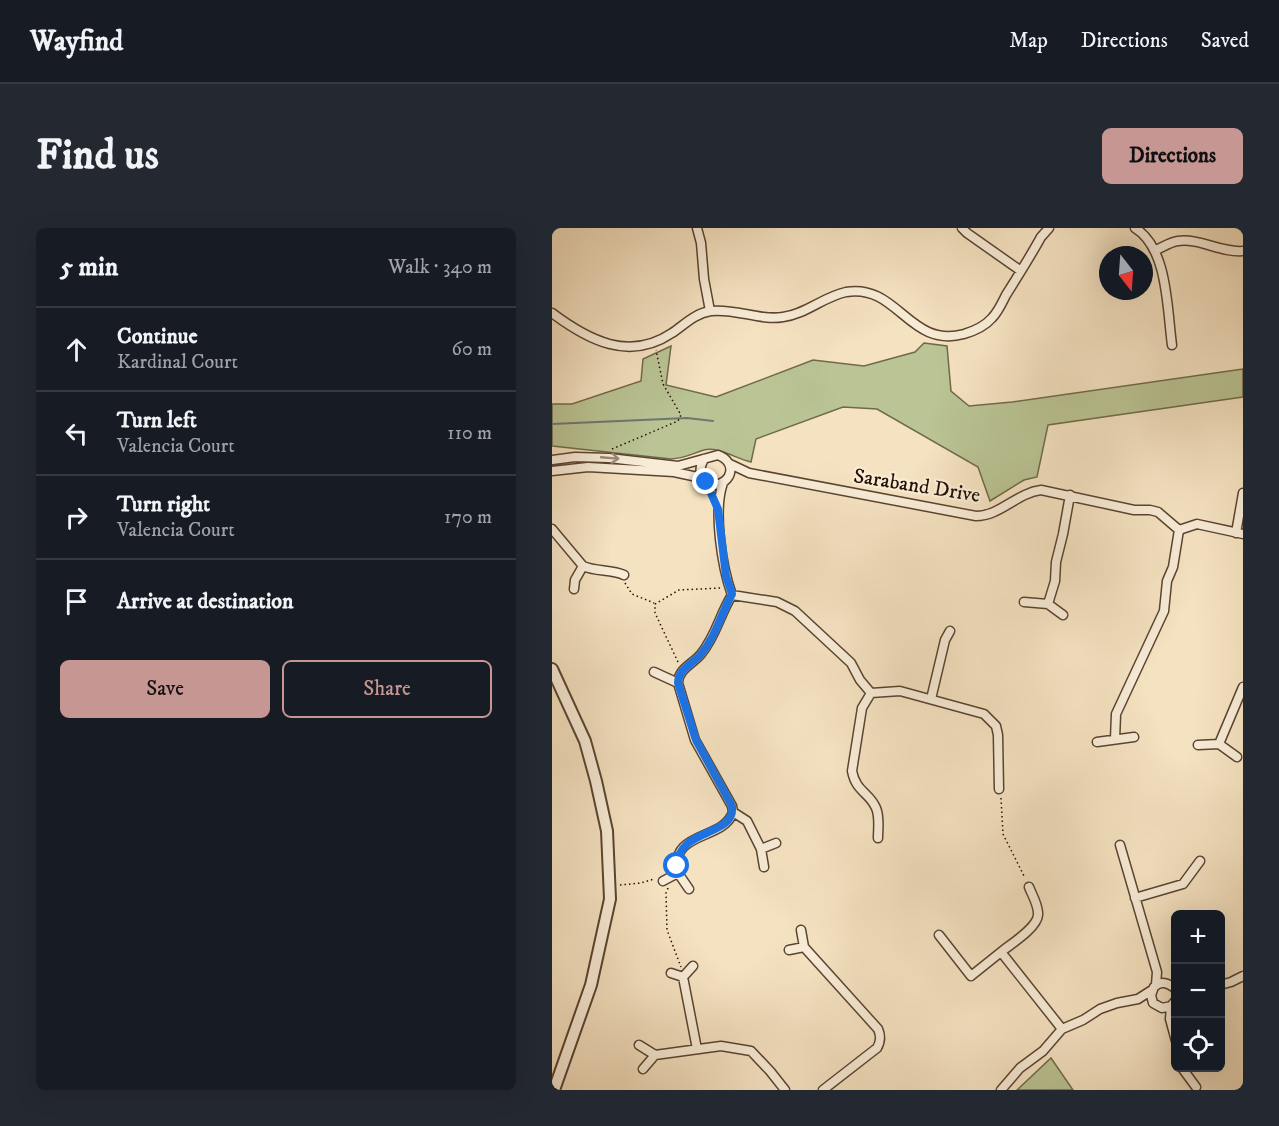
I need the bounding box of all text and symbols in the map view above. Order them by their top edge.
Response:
text: Wayfind [30,24,123,59]
text: Map [1009,28,1048,54]
text: Directions [1081,28,1168,54]
text: Saved [1201,28,1249,54]
button: Directions [1102,128,1243,184]
text: Find us [36,130,159,182]
north arrow [1099,246,1153,300]
text: 5 min [60,251,118,284]
text: Walk · 340 m [388,255,492,280]
text: Continue [117,323,198,350]
icon: ahead [60,333,93,366]
text: 60 m [452,337,492,362]
text: Kardinal Court [117,350,238,375]
text: Turn left [117,407,197,434]
icon: left [60,417,93,450]
text: 110 m [447,421,492,446]
text: Valencia Court [117,434,235,459]
one-way arrow [600,453,620,464]
street label: Saraband Drive [852,463,982,509]
route end [692,468,718,494]
text: Turn right [117,491,210,518]
icon: right [60,501,93,534]
text: 170 m [444,505,492,530]
text: Valencia Court [117,518,235,543]
icon: arrive [60,585,93,618]
text: Arrive at destination [117,588,294,615]
button: Save [60,660,270,718]
button: Share [282,660,492,718]
route start [663,852,689,878]
map controls [1171,910,1225,1072]
button: + [1171,910,1225,964]
button: − [1171,964,1225,1018]
button: locate [1171,1018,1225,1072]

